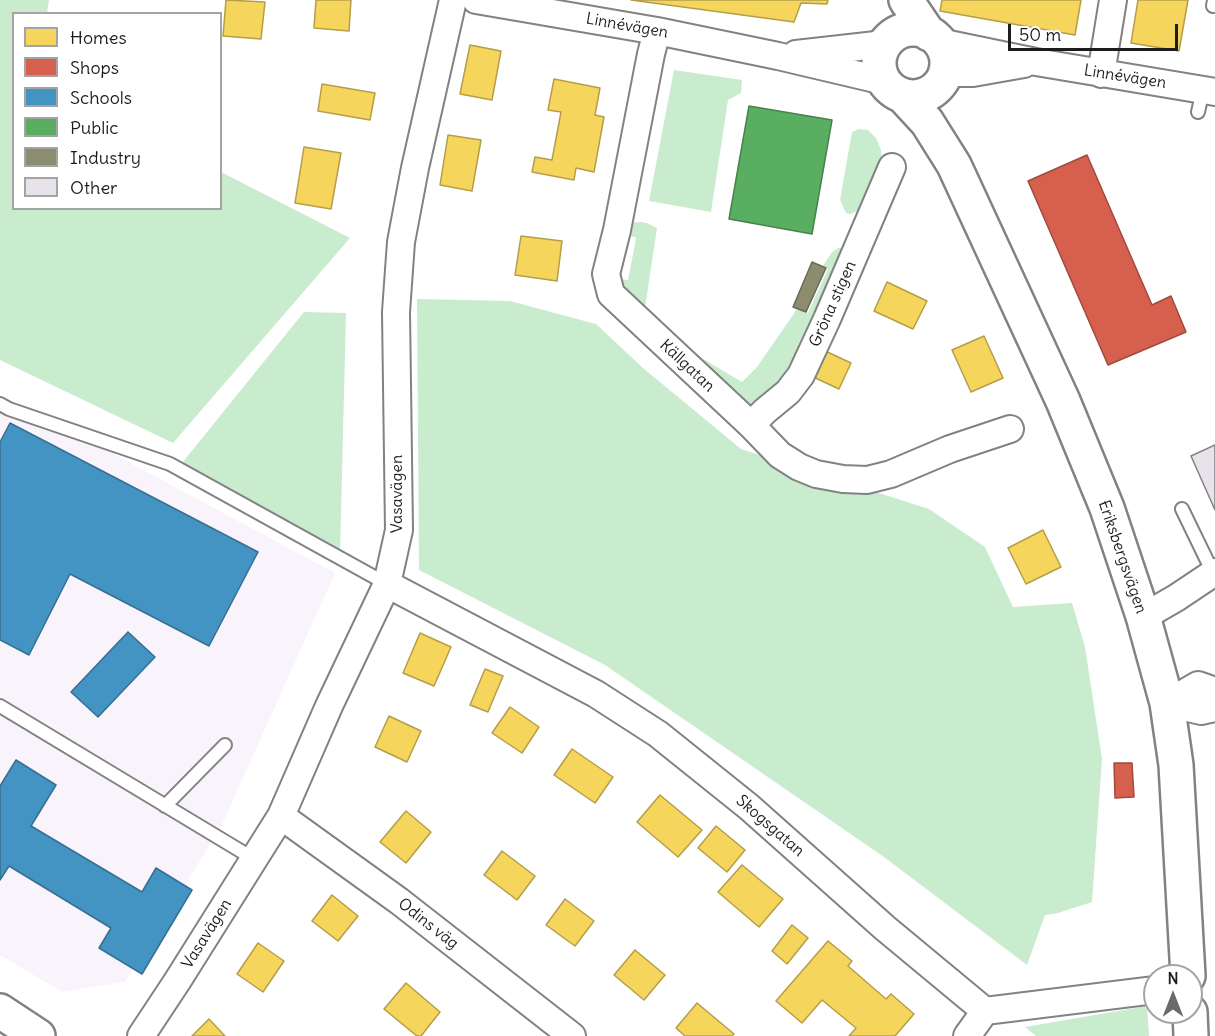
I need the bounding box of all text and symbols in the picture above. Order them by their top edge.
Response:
street label: Linnévägen [584,9,670,43]
legend [12,12,222,210]
scale bar [1011,12,1180,50]
text: 50 m [1019,23,1061,46]
text: Homes [70,26,127,49]
text: Shops [70,56,119,79]
street label: Linnévägen [1083,61,1167,93]
text: Schools [70,86,132,109]
text: Public [70,116,119,139]
text: Industry [70,146,141,169]
text: Other [70,176,117,199]
street label: Gröna stigen [805,258,861,350]
street label: Källgatan [656,336,718,396]
street label: Vasavägen [387,455,407,533]
street label: Eriksbergsvägen [1094,498,1150,616]
street label: Skogsgatan [732,791,808,861]
street label: Odins väg [394,894,462,954]
street label: Vasavägen [178,896,236,972]
north arrow [1143,964,1203,1024]
text: N [1167,968,1179,988]

